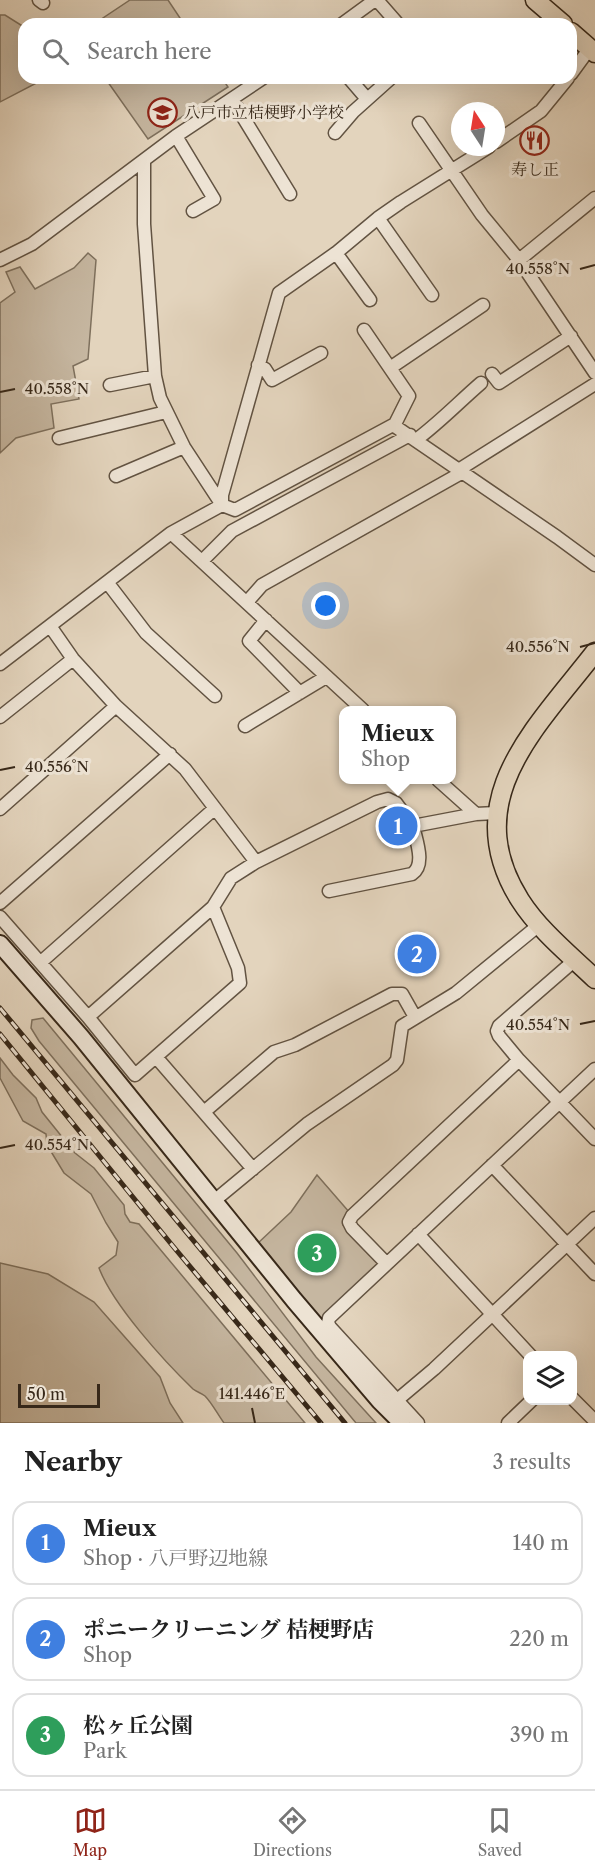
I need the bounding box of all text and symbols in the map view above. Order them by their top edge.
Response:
search box [18,18,577,84]
icon: search [39,35,72,68]
text: Search here [87,38,212,65]
school or university icon: 八戸市立桔梗野小学校 [147,96,179,128]
place label: 八戸市立桔梗野小学校 [184,102,344,122]
north arrow [451,102,505,156]
restaurant icon: 寿し正 [519,125,551,157]
place label: 寿し正 [511,159,559,179]
text: 40.558°N [506,259,570,278]
text: 40.558°N [25,379,89,398]
your location [311,591,340,620]
text: 40.556°N [506,637,570,656]
popup [339,706,456,784]
text: Mieux [361,720,434,747]
text: Shop [361,747,410,771]
text: 40.556°N [25,757,89,776]
pin: 1 [378,804,418,848]
pin: 2 [398,932,436,976]
text: 40.554°N [506,1015,570,1034]
text: 40.554°N [25,1135,89,1154]
pin: 3 [298,1230,336,1276]
map controls [523,1351,577,1405]
button: layers [523,1351,577,1405]
scale bar [18,1381,100,1408]
text: 50 m [27,1384,65,1404]
text: 141.446°E [219,1384,285,1403]
text: Nearby [24,1446,122,1478]
text: 3 results [493,1450,571,1474]
text: Mieux [83,1515,156,1542]
text: 1 [41,1531,50,1555]
text: 140 m [512,1531,569,1555]
text: Shop · 八戸野辺地線 [83,1546,268,1570]
text: ポニークリーニング 桔梗野店 [83,1616,374,1643]
text: 2 [40,1627,51,1651]
text: 220 m [509,1627,569,1651]
text: Shop [83,1643,132,1667]
text: 松ヶ丘公園 [83,1712,193,1739]
text: 3 [40,1723,51,1747]
text: 390 m [510,1723,569,1747]
text: Park [83,1739,126,1763]
tab: Map [73,1804,107,1860]
tab: Directions [253,1804,332,1860]
tab: Saved [478,1804,522,1860]

